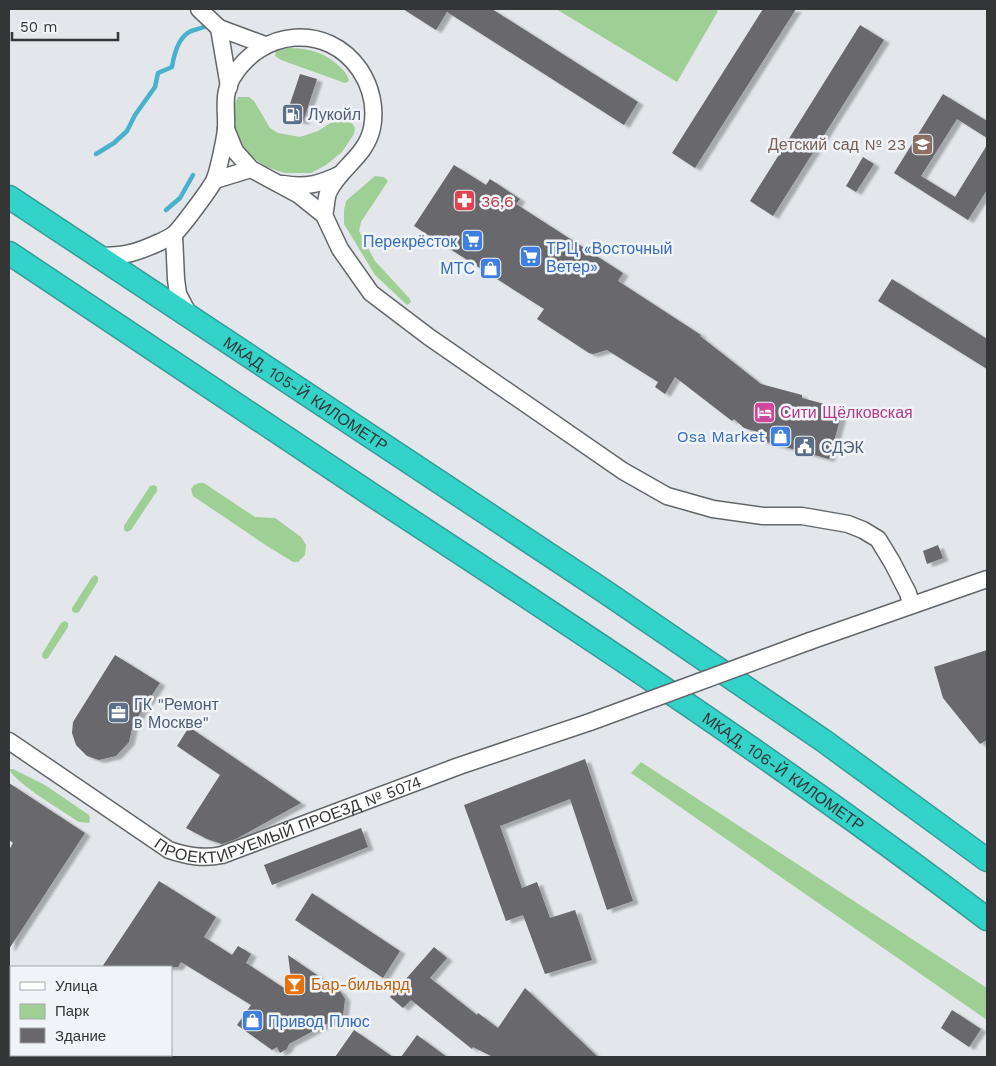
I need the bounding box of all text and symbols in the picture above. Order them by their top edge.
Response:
scale bar [12,10,119,42]
text: 50 m [20,18,57,36]
fuel station icon: Лукойл [280,102,304,126]
place label: Лукойл [308,105,361,124]
school or university icon: Детский сад № 23 [910,132,934,156]
place label: Детский сад № 23 [768,135,906,154]
pharmacy icon: 36,6 [453,189,477,213]
place label: 36,6 [481,192,514,211]
supermarket icon: Перекрёсток [461,229,485,253]
place label: Перекрёсток [363,232,458,251]
place label: ТРЦ «Восточный Ветер» [546,239,673,276]
supermarket icon: ТРЦ «Восточный Ветер» [518,245,542,269]
shop icon: МТС [479,256,503,280]
place label: МТС [440,259,475,278]
street label: МКАД, 105-Й КИЛОМЕТР [220,333,391,455]
hotel icon: Сити Щёлковская [752,400,776,424]
place label: Сити Щёлковская [780,403,913,422]
shop icon: Osa Market [769,424,793,448]
place label: Osa Market [677,427,765,446]
public building icon: СДЭК [793,435,817,459]
place label: СДЭК [821,438,865,457]
place label: ГК "Ремонт в Москве" [134,695,219,732]
office icon: ГК "Ремонт в Москве" [106,701,130,725]
street label: МКАД, 106-Й КИЛОМЕТР [699,708,868,835]
street label: ПРОЕКТИРУЕМЫЙ ПРОЕЗД № 5074 [151,772,424,867]
legend [10,966,172,1056]
bar icon: Бар-бильярд [283,972,307,996]
place label: Бар-бильярд [311,975,410,994]
text: Улица [55,977,98,995]
text: Парк [55,1002,89,1020]
shop icon: Привод Плюс [240,1009,264,1033]
place label: Привод Плюс [268,1012,370,1031]
text: Здание [55,1027,106,1045]

